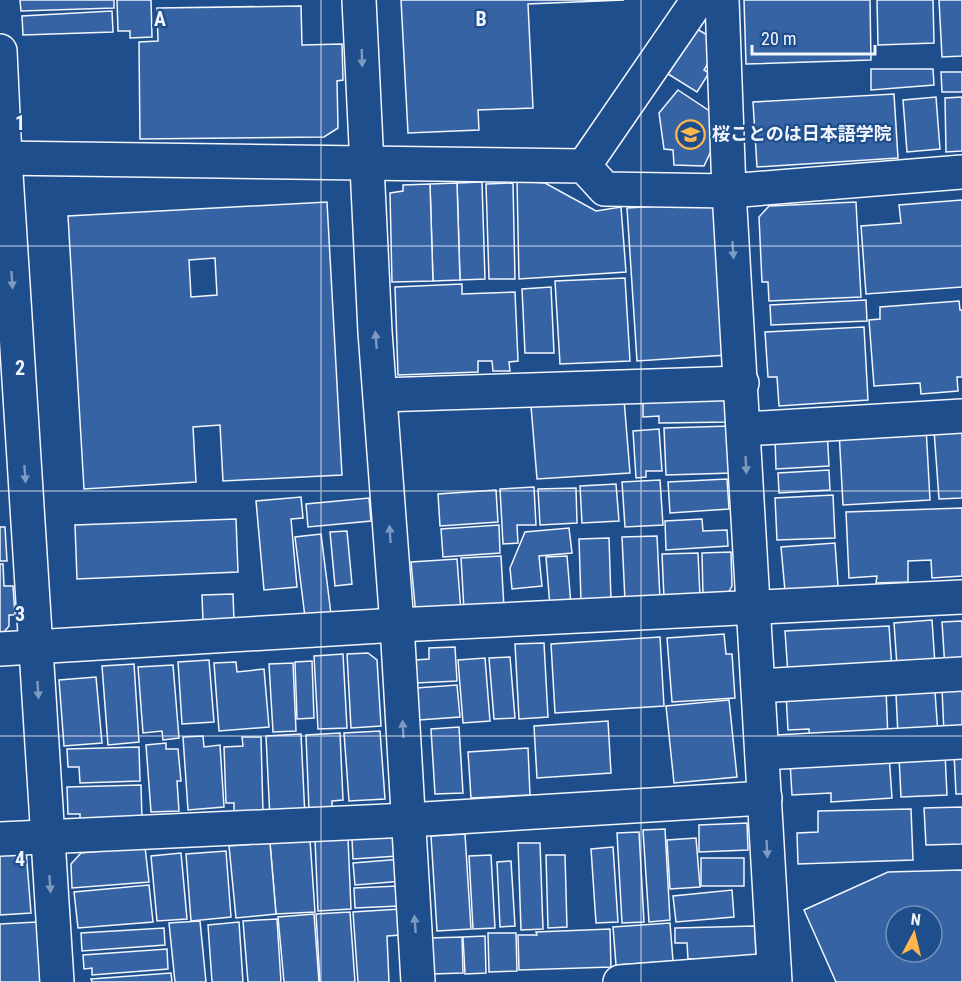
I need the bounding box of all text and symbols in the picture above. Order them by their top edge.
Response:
text: A [154,7,166,31]
text: B [475,7,487,31]
scale bar [752,18,875,56]
text: 20 m [761,28,796,49]
one-way arrow [357,49,366,68]
text: 1 [15,111,25,135]
school or university icon: 桜ことのは日本語学院 [675,118,707,150]
place label: 桜ことのは日本語学院 [712,123,892,144]
one-way arrow [728,240,738,259]
one-way arrow [8,270,17,289]
one-way arrow [371,330,381,349]
text: 2 [15,356,25,380]
one-way arrow [742,456,751,475]
one-way arrow [20,465,29,484]
one-way arrow [385,525,395,544]
text: 3 [15,602,25,626]
one-way arrow [33,680,43,699]
one-way arrow [398,719,408,738]
one-way arrow [763,839,772,858]
text: 4 [15,847,25,871]
one-way arrow [46,875,55,894]
north arrow [884,904,944,964]
text: N [910,910,922,930]
one-way arrow [410,914,419,933]

